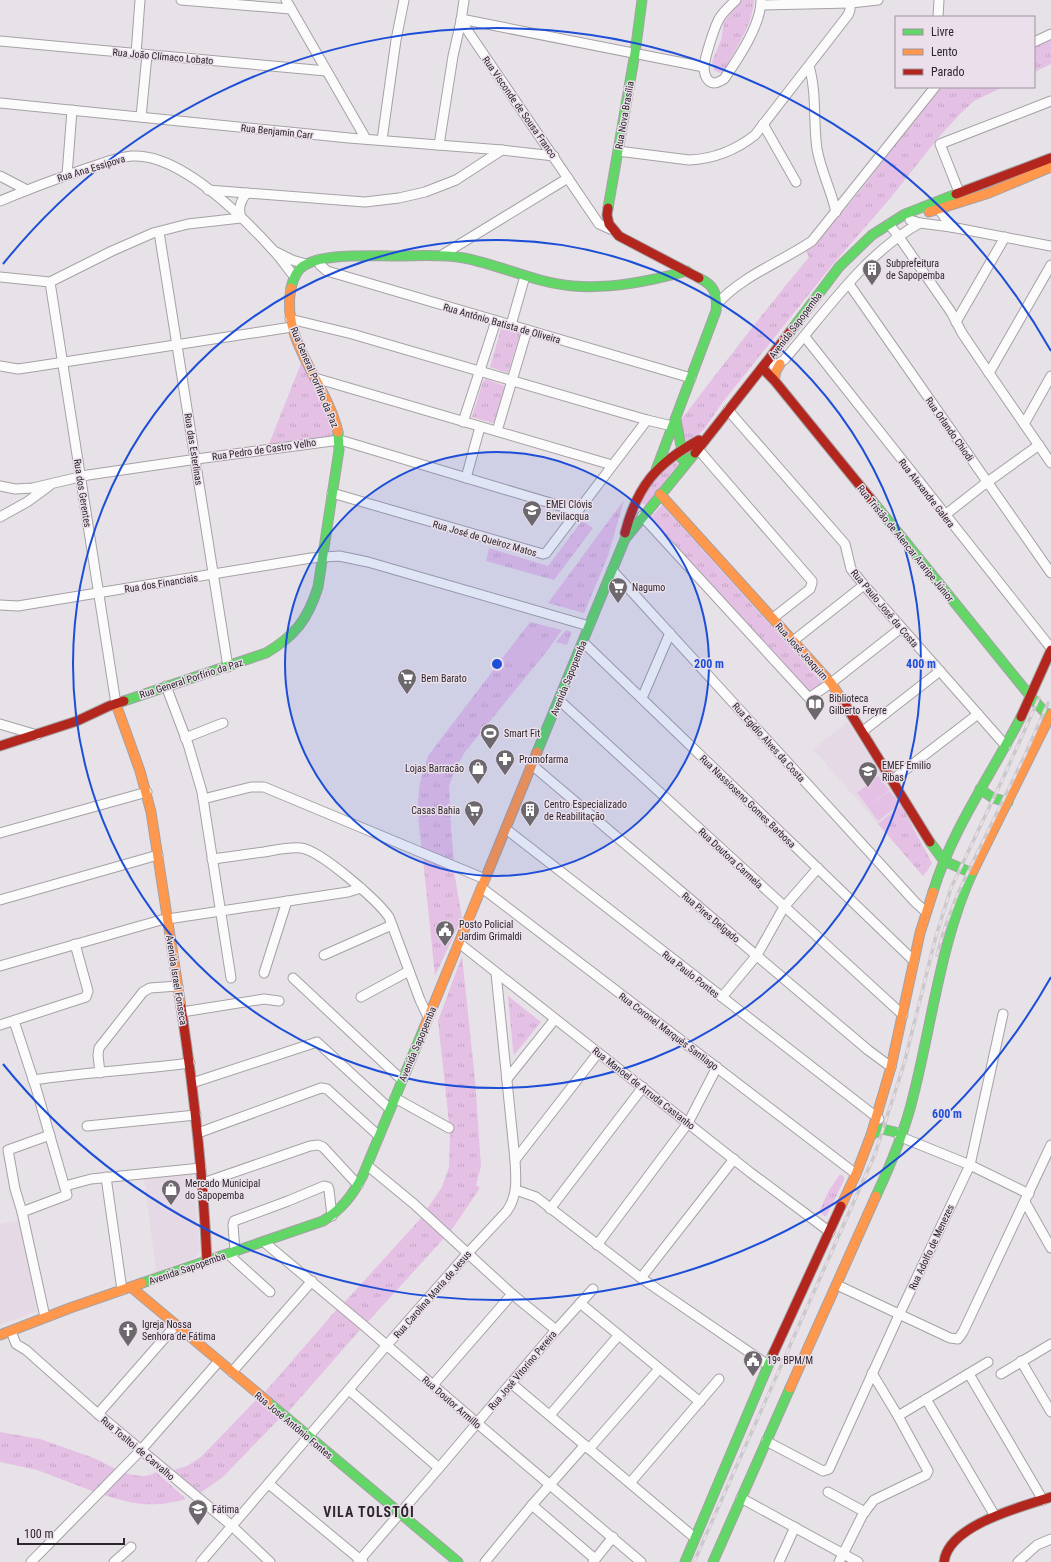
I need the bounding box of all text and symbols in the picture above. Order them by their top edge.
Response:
legend [895,16,1035,88]
text: Livre [931,25,954,39]
text: Lento [931,45,958,59]
street label: Rua João Clímaco Lobato [112,47,214,66]
street label: Rua Visconde de Sousa Franco [480,54,559,160]
text: Parado [931,65,964,79]
street label: Rua Nova Brasília [613,80,636,150]
street label: Rua Benjamin Carr [240,122,314,141]
street label: Rua Ana Essipova [56,153,127,184]
building icon: Subprefeitura de Sapopemba [861,258,883,286]
place label: Subprefeitura de Sapopemba [886,258,945,281]
street label: Avenida Sapopemba [767,290,824,361]
street label: Rua Antônio Batista de Oliveira [442,301,562,346]
street label: Rua General Porfírio da Paz [288,325,341,429]
street label: Rua Orlando Chiodi [923,395,976,463]
street label: Rua das Esterlinas [182,412,205,486]
street label: Rua Pedro de Castro Velho [211,437,317,462]
street label: Rua Alexandre Galera [896,457,957,530]
street label: Rua dos Gerentes [72,458,93,529]
street label: Rua Tristão de Alencar Araripe Júnior [855,483,956,604]
school or university icon: EMEI Clóvis Bevilacqua [521,499,543,527]
place label: EMEI Clóvis Bevilacqua [546,499,593,522]
street label: Rua José de Queiroz Matos [432,518,539,559]
street label: Rua Paulo José da Costa [849,567,921,650]
street label: Rua dos Financiais [124,572,199,595]
supermarket icon: Nagumo [607,576,629,604]
place label: Nagumo [632,582,665,593]
street label: Rua José Joaquim [773,621,830,682]
street label: Avenida Sapopemba [548,639,589,718]
street label: Rua General Porfírio da Paz [138,657,244,700]
centre of rings [490,657,504,671]
text: 200 m [694,657,724,671]
text: 400 m [906,657,936,671]
supermarket icon: Bem Barato [396,667,418,695]
place label: Bem Barato [421,673,467,684]
library icon: Biblioteca Gilberto Freyre [804,693,826,721]
place label: Biblioteca Gilberto Freyre [829,693,887,716]
street label: Rua Egídio Alves da Costa [730,700,807,784]
sports icon: Smart Fit [479,722,501,750]
place label: Smart Fit [504,728,540,739]
pharmacy icon: Promofarma [494,748,516,776]
street label: Rua Nassioseno Gomes Barbosa [698,753,798,850]
place label: Promofarma [519,754,569,765]
shop icon: Lojas Barracão [467,757,489,785]
school or university icon: EMEF Emilio Ribas [857,760,879,788]
place label: EMEF Emilio Ribas [882,760,931,783]
place label: Lojas Barracão [405,763,464,774]
supermarket icon: Casas Bahia [463,799,485,827]
building icon: Centro Especializado de Reabilitação [519,799,541,827]
place label: Centro Especializado de Reabilitação [544,799,627,822]
place label: Casas Bahia [411,805,460,816]
street label: Rua Doutora Carmela [696,826,765,891]
street label: Rua Pires Delgado [680,890,742,945]
public building icon: Posto Policial Jardim Grimaldi [434,919,456,947]
place label: Posto Policial Jardim Grimaldi [459,919,522,942]
street label: Avenida Israel Fonseca [164,934,189,1026]
street label: Rua Paulo Pontes [660,949,722,1000]
street label: Rua Coronel Marqués Santiago [617,990,721,1072]
street label: Avenida Sapopemba [397,1005,438,1083]
street label: Rua Manoel de Arruda Castanho [590,1045,697,1132]
text: 600 m [932,1107,962,1121]
shop icon: Mercado Municipal do Sapopemba [160,1178,182,1206]
place label: Mercado Municipal do Sapopemba [185,1178,260,1201]
street label: Rua Adolfo de Menezes [907,1202,956,1292]
street label: Rua Carolina Maria de Jesus [391,1248,474,1340]
street label: Avenida Sapopemba [147,1250,227,1287]
church icon: Igreja Nossa Senhora de Fátima [117,1319,139,1347]
place label: Igreja Nossa Senhora de Fátima [142,1319,216,1342]
street label: Rua José Vitorino Pereira [486,1328,559,1412]
public building icon: 19º BPM/M [742,1349,764,1377]
place label: 19º BPM/M [767,1355,813,1366]
street label: Rua Doutor Armillo [420,1374,483,1431]
street label: Rua José Antônio Fontes [252,1390,335,1461]
street label: Rua Tosltoi de Carvalho [99,1414,177,1482]
school or university icon: Fátima [187,1498,209,1526]
district label: VILA TOLSTÓI [323,1503,415,1520]
place label: Fátima [212,1504,239,1515]
scale bar [18,1520,124,1546]
text: 100 m [24,1527,54,1541]

